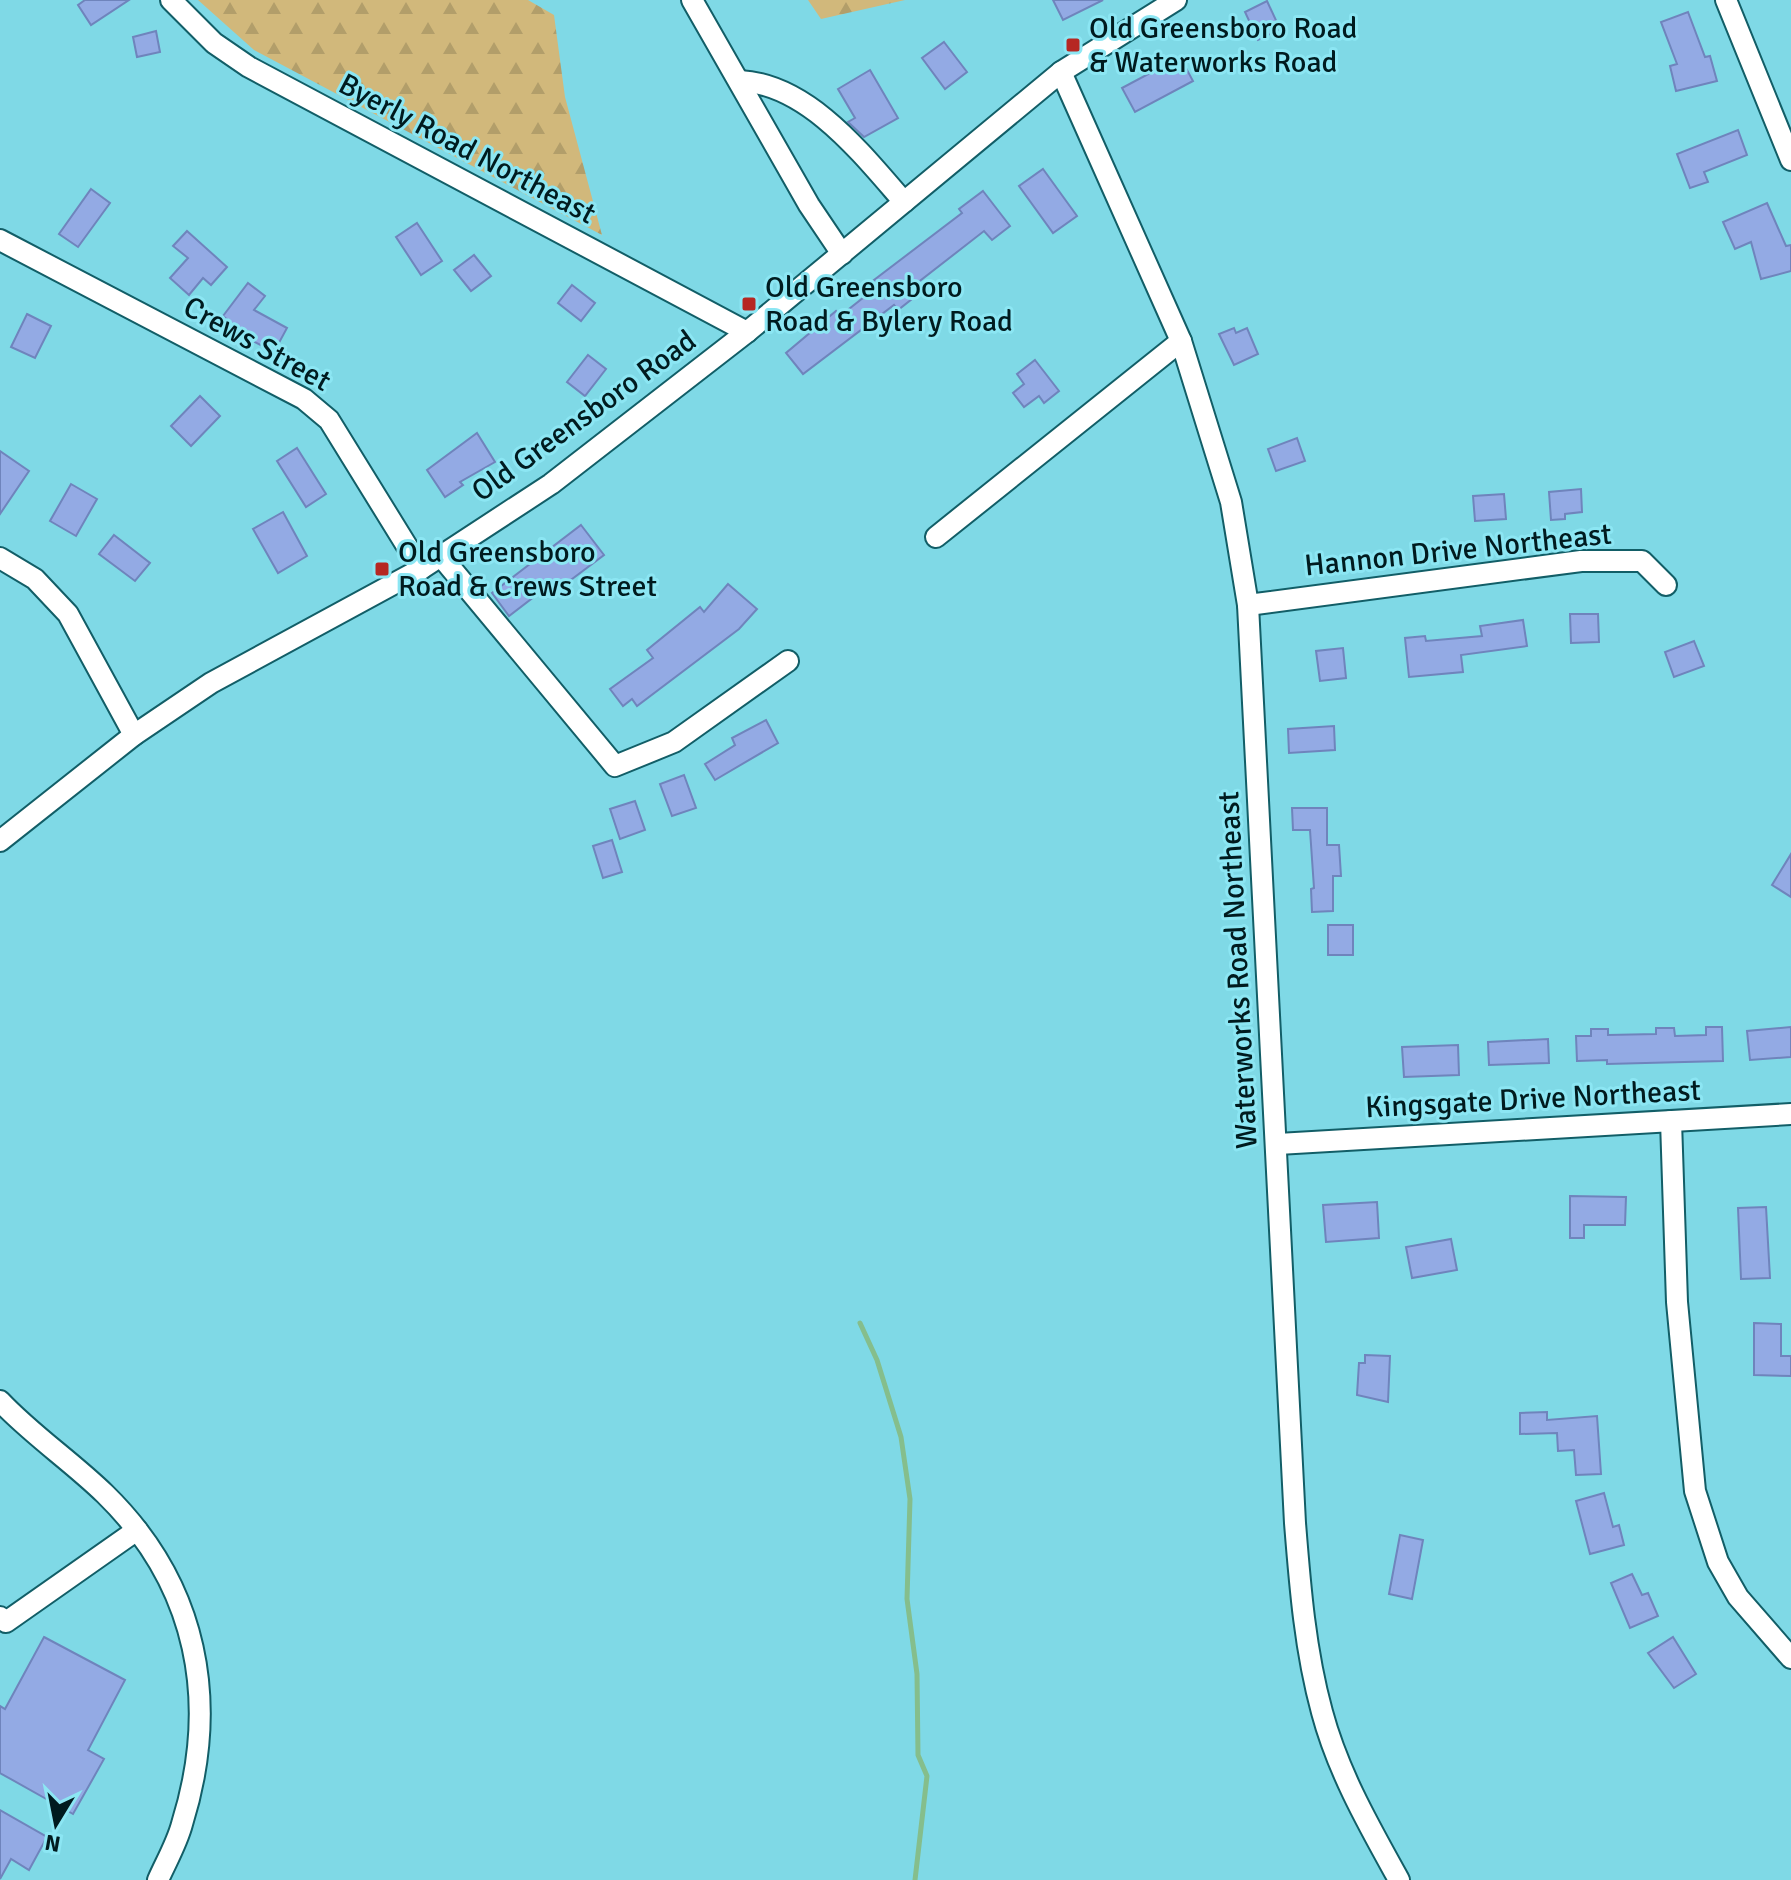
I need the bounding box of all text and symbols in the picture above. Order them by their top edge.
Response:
place label: Old Greensboro Road & Waterworks Road [1089,10,1357,81]
marker: Old Greensboro Road & Waterworks Road [1064,36,1082,54]
street label: Byerly Road Northeast [332,66,602,232]
place label: Old Greensboro Road & Bylery Road [765,269,1013,340]
street label: Crews Street [177,288,337,400]
marker: Old Greensboro Road & Bylery Road [740,295,758,313]
street label: Old Greensboro Road [465,322,703,510]
street label: Hannon Drive Northeast [1303,515,1613,585]
place label: Old Greensboro Road & Crews Street [398,534,657,605]
marker: Old Greensboro Road & Crews Street [373,560,391,578]
street label: Waterworks Road Northeast [1210,790,1266,1150]
street label: Kingsgate Drive Northeast [1364,1072,1702,1126]
north arrow [16,1784,96,1864]
text: N [43,1829,62,1858]

